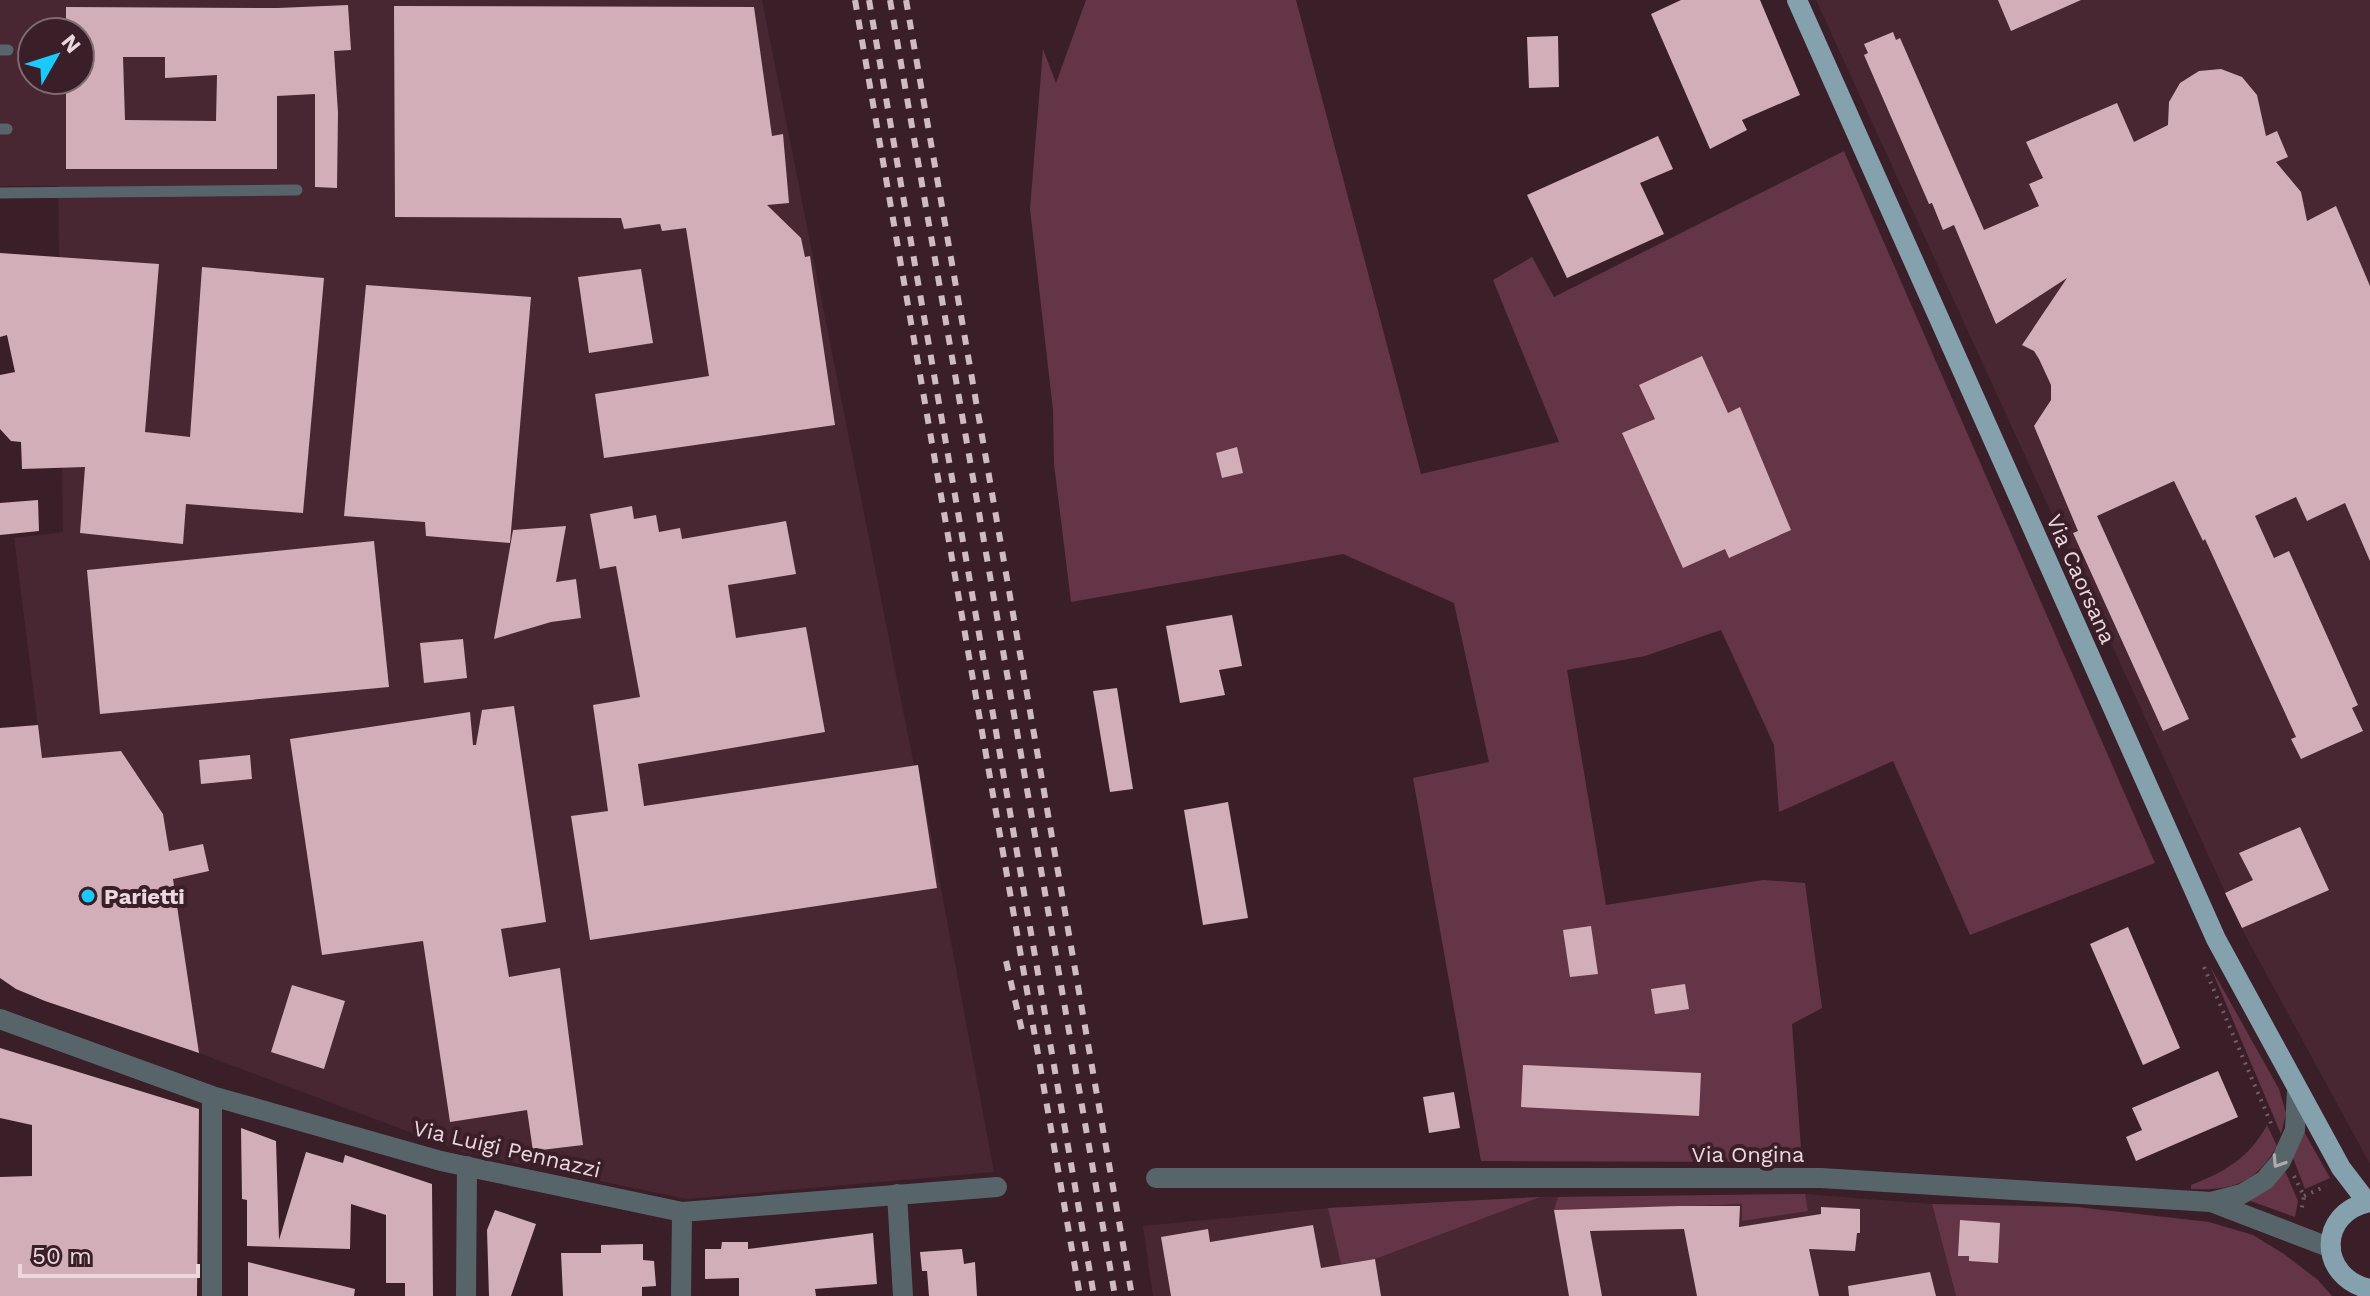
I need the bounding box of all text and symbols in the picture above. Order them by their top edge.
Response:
north arrow [16,16,96,96]
text: N [56,30,86,58]
street label: Via Caorsana [2041,510,2121,648]
place label: Parietti [104,884,185,909]
marker: Parietti [79,887,97,905]
street label: Via Luigi Pennazzi [411,1115,603,1183]
street label: Via Ongina [1691,1142,1805,1167]
one-way arrow [2273,1154,2288,1168]
scale bar [20,1228,198,1278]
text: 50 m [32,1242,92,1270]

